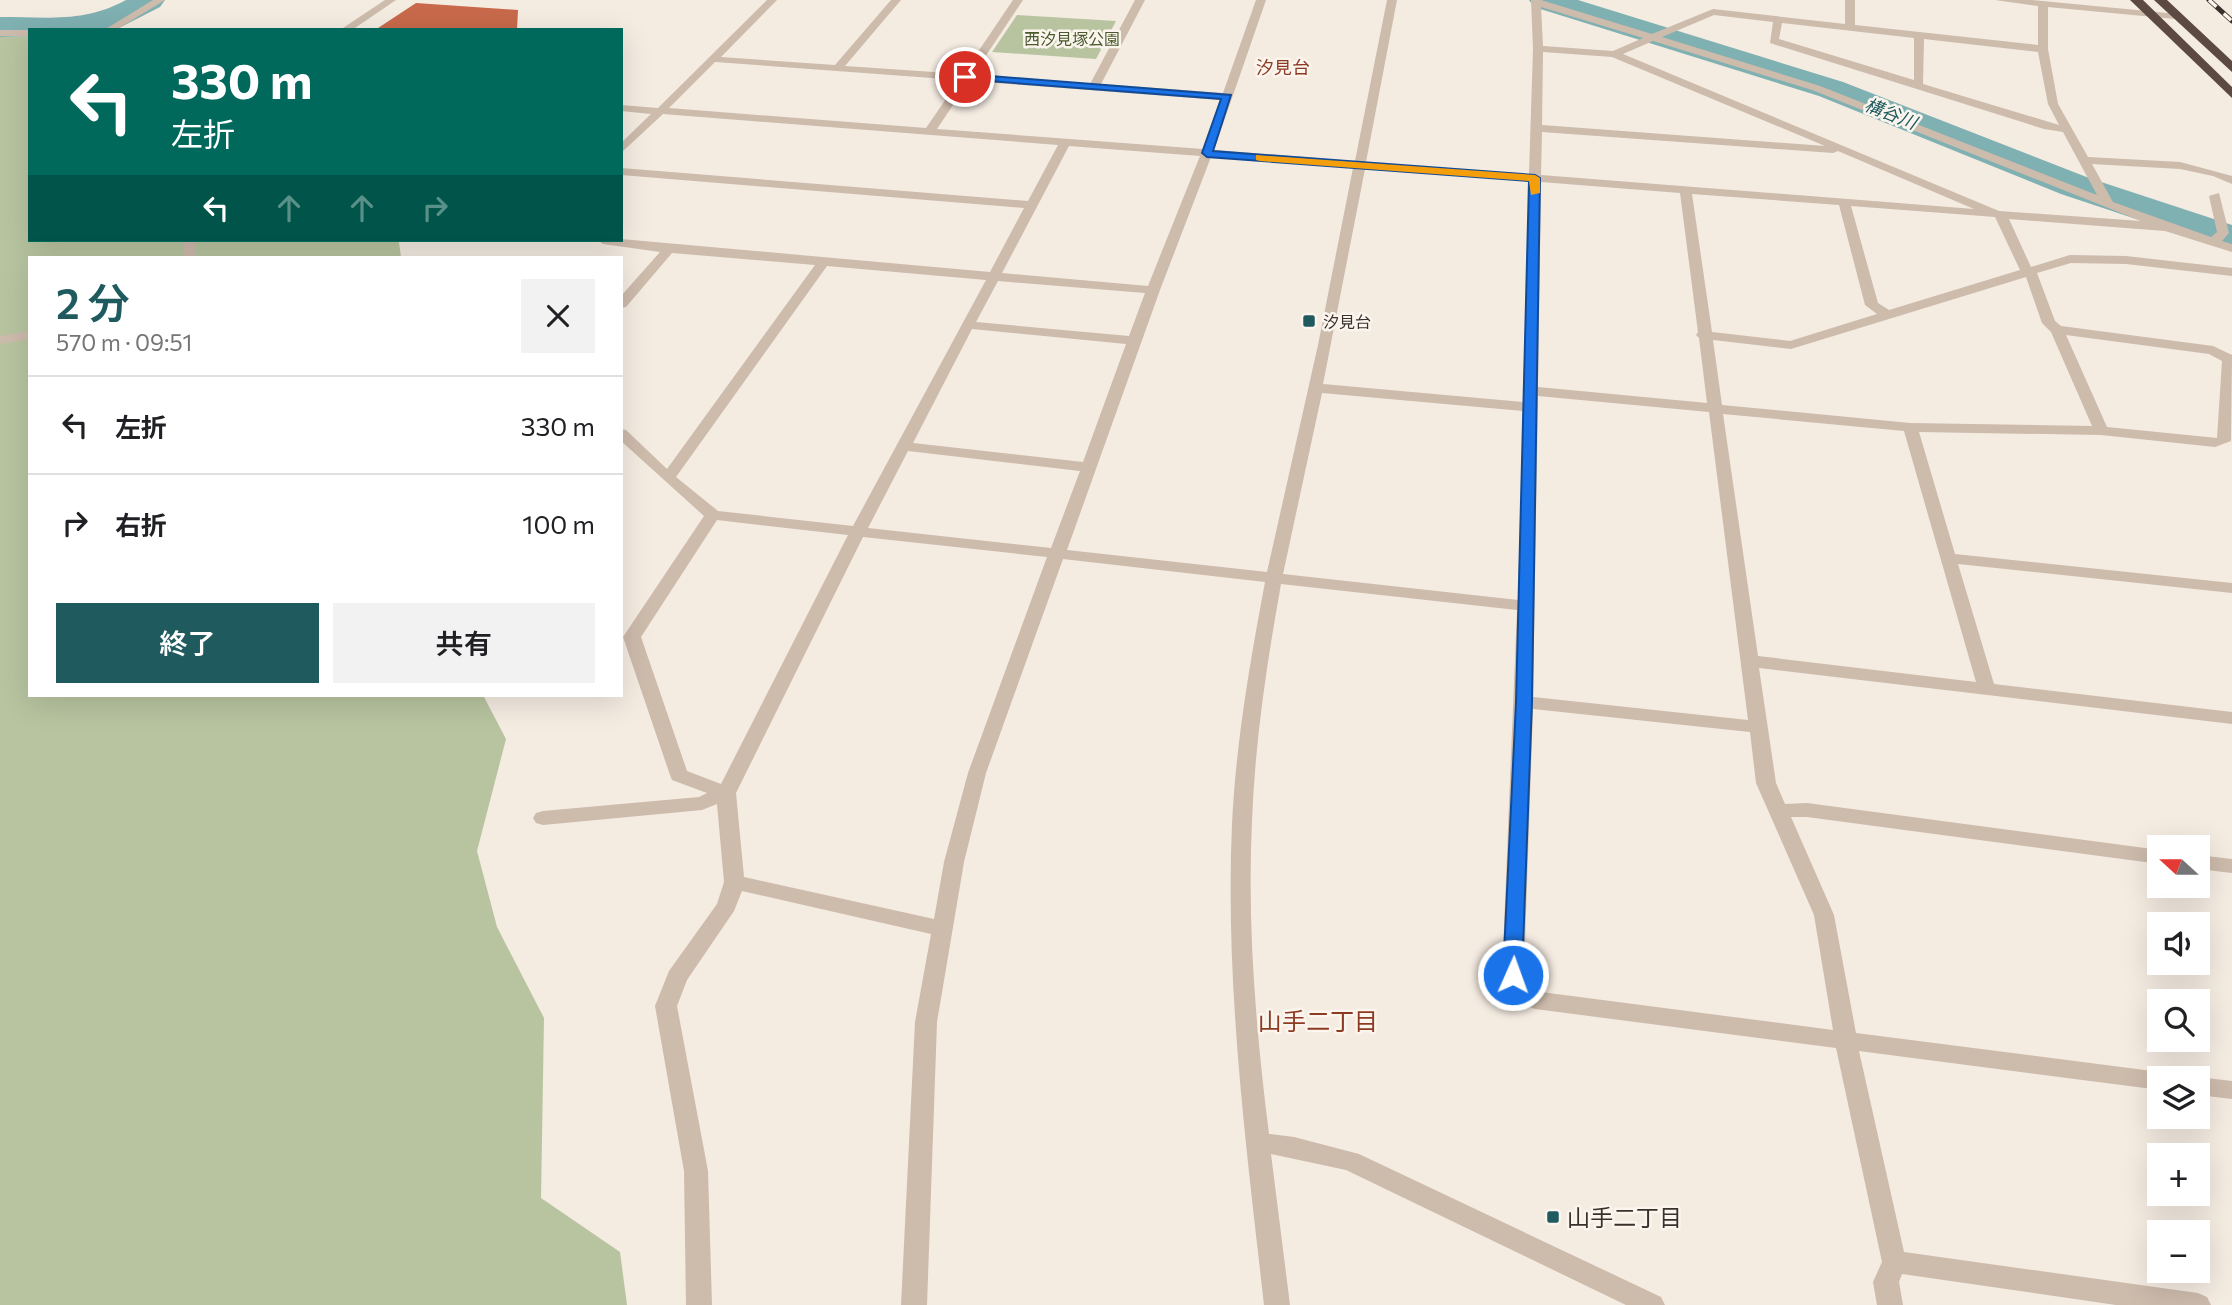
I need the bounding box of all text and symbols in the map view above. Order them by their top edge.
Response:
park label: 西汐見塚公園 [1024,29,1120,48]
pin [935,47,995,107]
text: 330 m [171,49,312,109]
icon: left [56,56,147,147]
district label: 汐見台 [1256,56,1310,78]
icon: arrive [946,58,984,96]
water label: 構谷川 [1862,93,1922,134]
text: 左折 [171,113,235,153]
icon: left [197,189,235,227]
icon: ahead [270,189,308,227]
icon: ahead [343,189,381,227]
icon: right [416,189,454,227]
text: 2 分 [56,276,130,328]
button: close [521,279,595,353]
place label: 汐見台 [1323,312,1371,331]
marker: 汐見台 [1301,313,1317,329]
text: 570 m · 09:51 [56,328,192,356]
icon: left [56,406,94,444]
text: 330 m [521,410,595,441]
text: 左折 [115,411,167,442]
icon: right [56,504,94,542]
text: 100 m [522,508,595,539]
text: 右折 [115,509,167,540]
button: 終了 [56,603,319,683]
button: 共有 [333,603,595,683]
north arrow [2147,835,2210,898]
map controls [2147,835,2210,1283]
button: sound [2147,912,2210,975]
position arrow [1476,938,1550,1012]
button: search [2147,989,2210,1052]
district label: 山手二丁目 [1258,1006,1378,1035]
button: layers [2147,1066,2210,1129]
button: + [2147,1143,2210,1206]
place label: 山手二丁目 [1567,1203,1682,1231]
marker: 山手二丁目 [1545,1209,1561,1225]
button: − [2147,1220,2210,1283]

